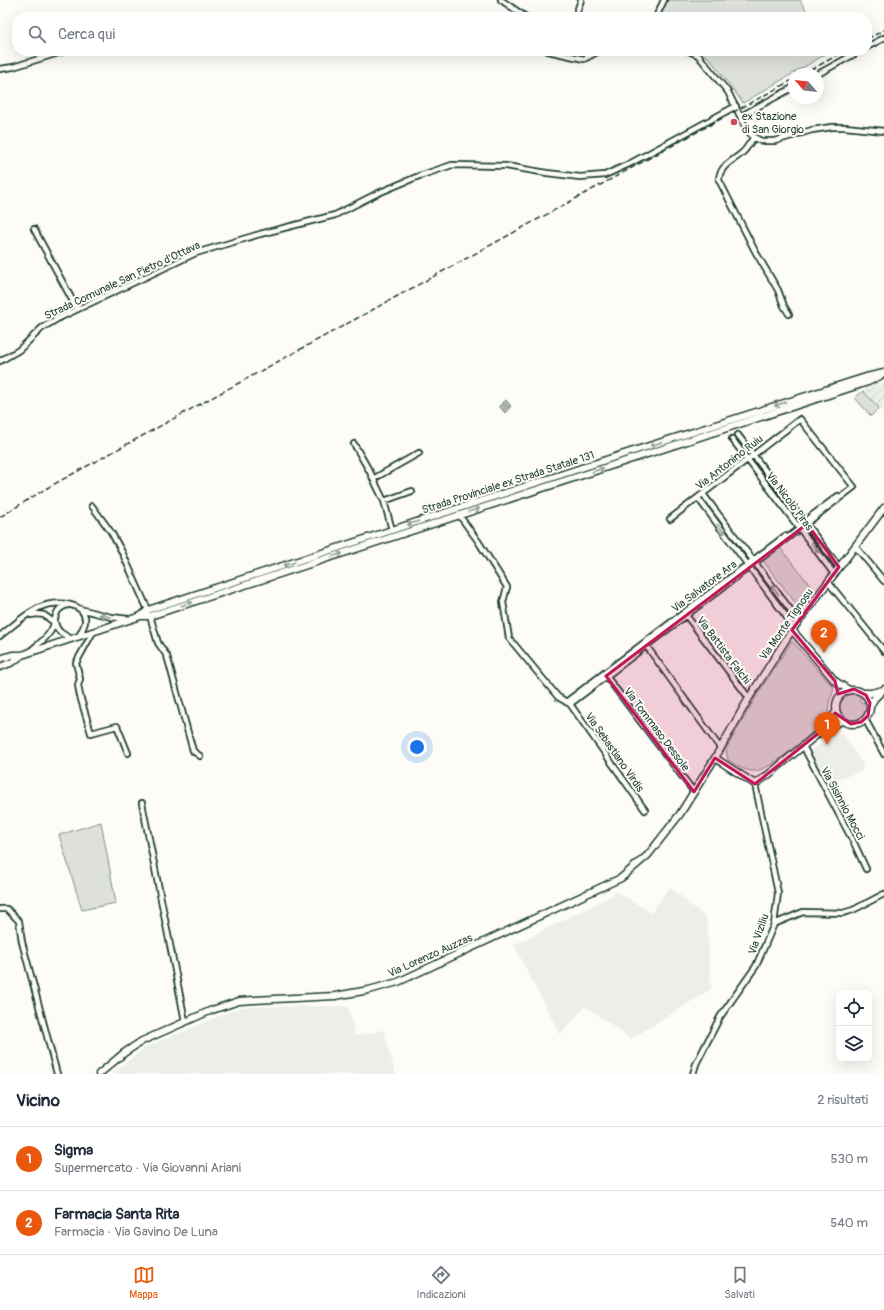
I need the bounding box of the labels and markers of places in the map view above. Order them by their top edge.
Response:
place label: ex Stazione di San Giorgio [742,110,804,136]
marker: ex Stazione di San Giorgio [729,117,739,127]
pin: 2 [811,620,837,653]
pin: 1 [814,712,840,745]

